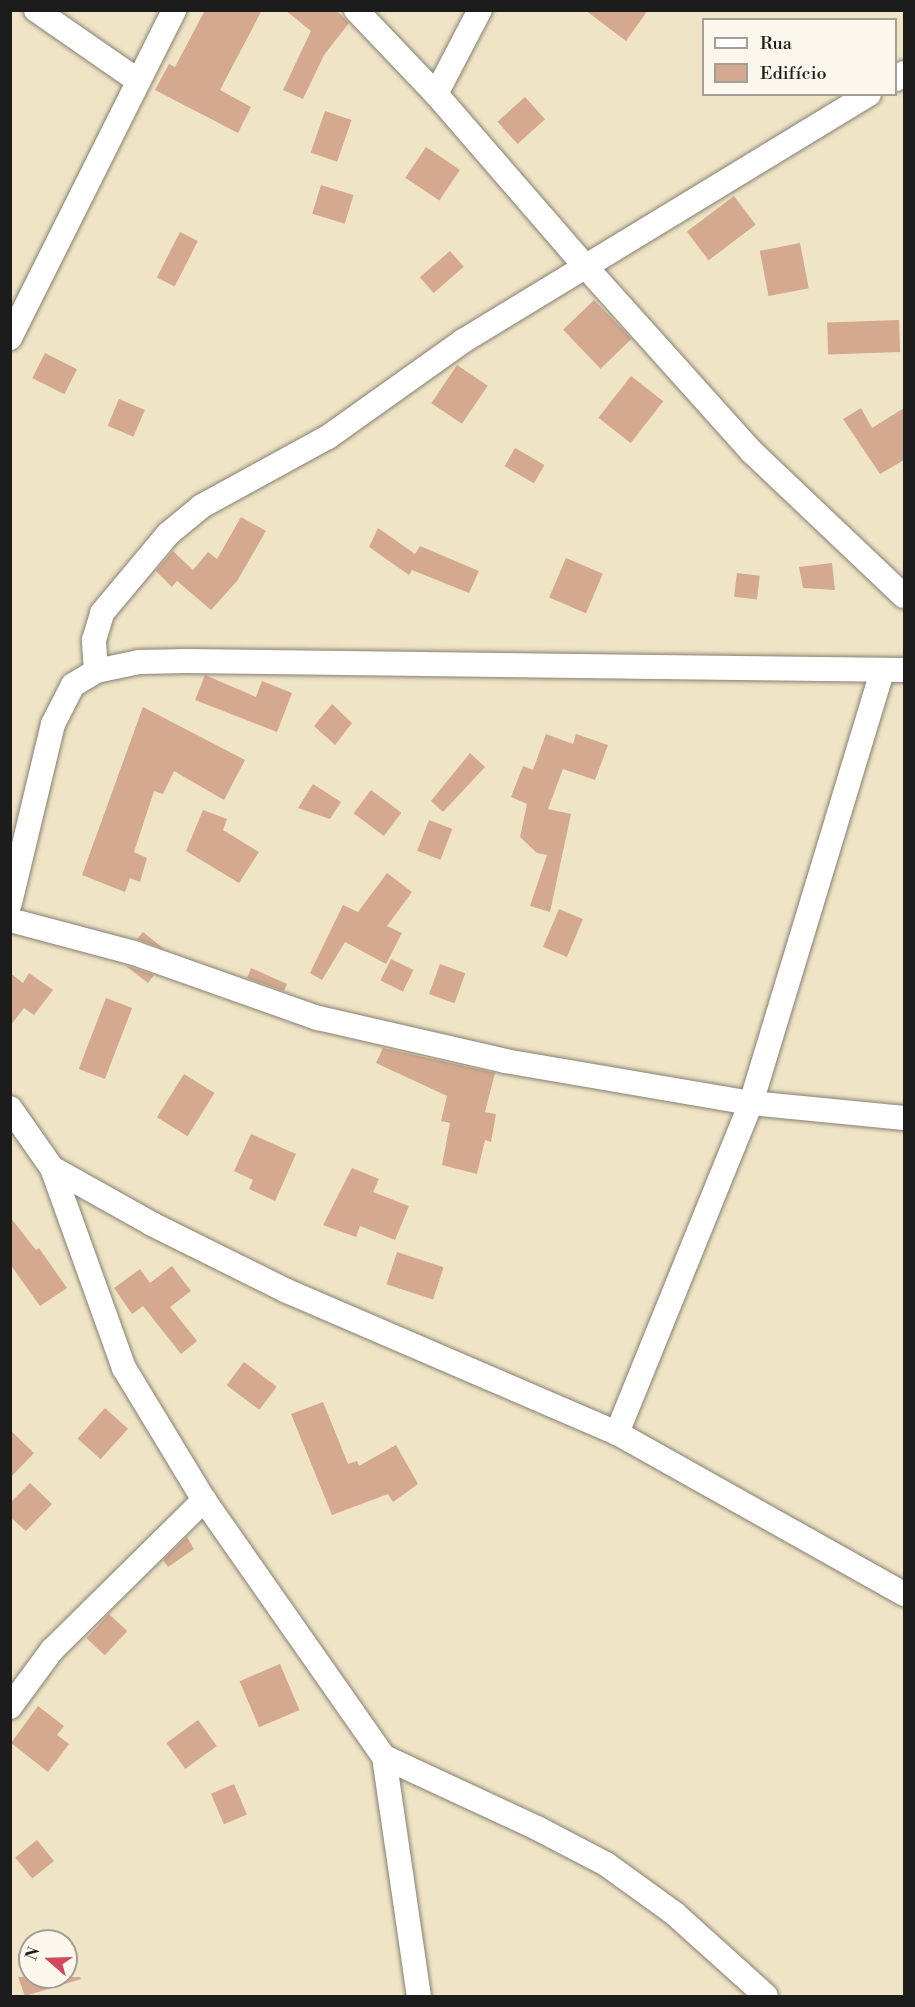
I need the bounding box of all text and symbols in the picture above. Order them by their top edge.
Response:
legend [702,18,897,96]
text: Rua [760,32,792,55]
text: Edifício [760,62,827,85]
north arrow [18,1929,78,1989]
text: N [21,1944,45,1963]

